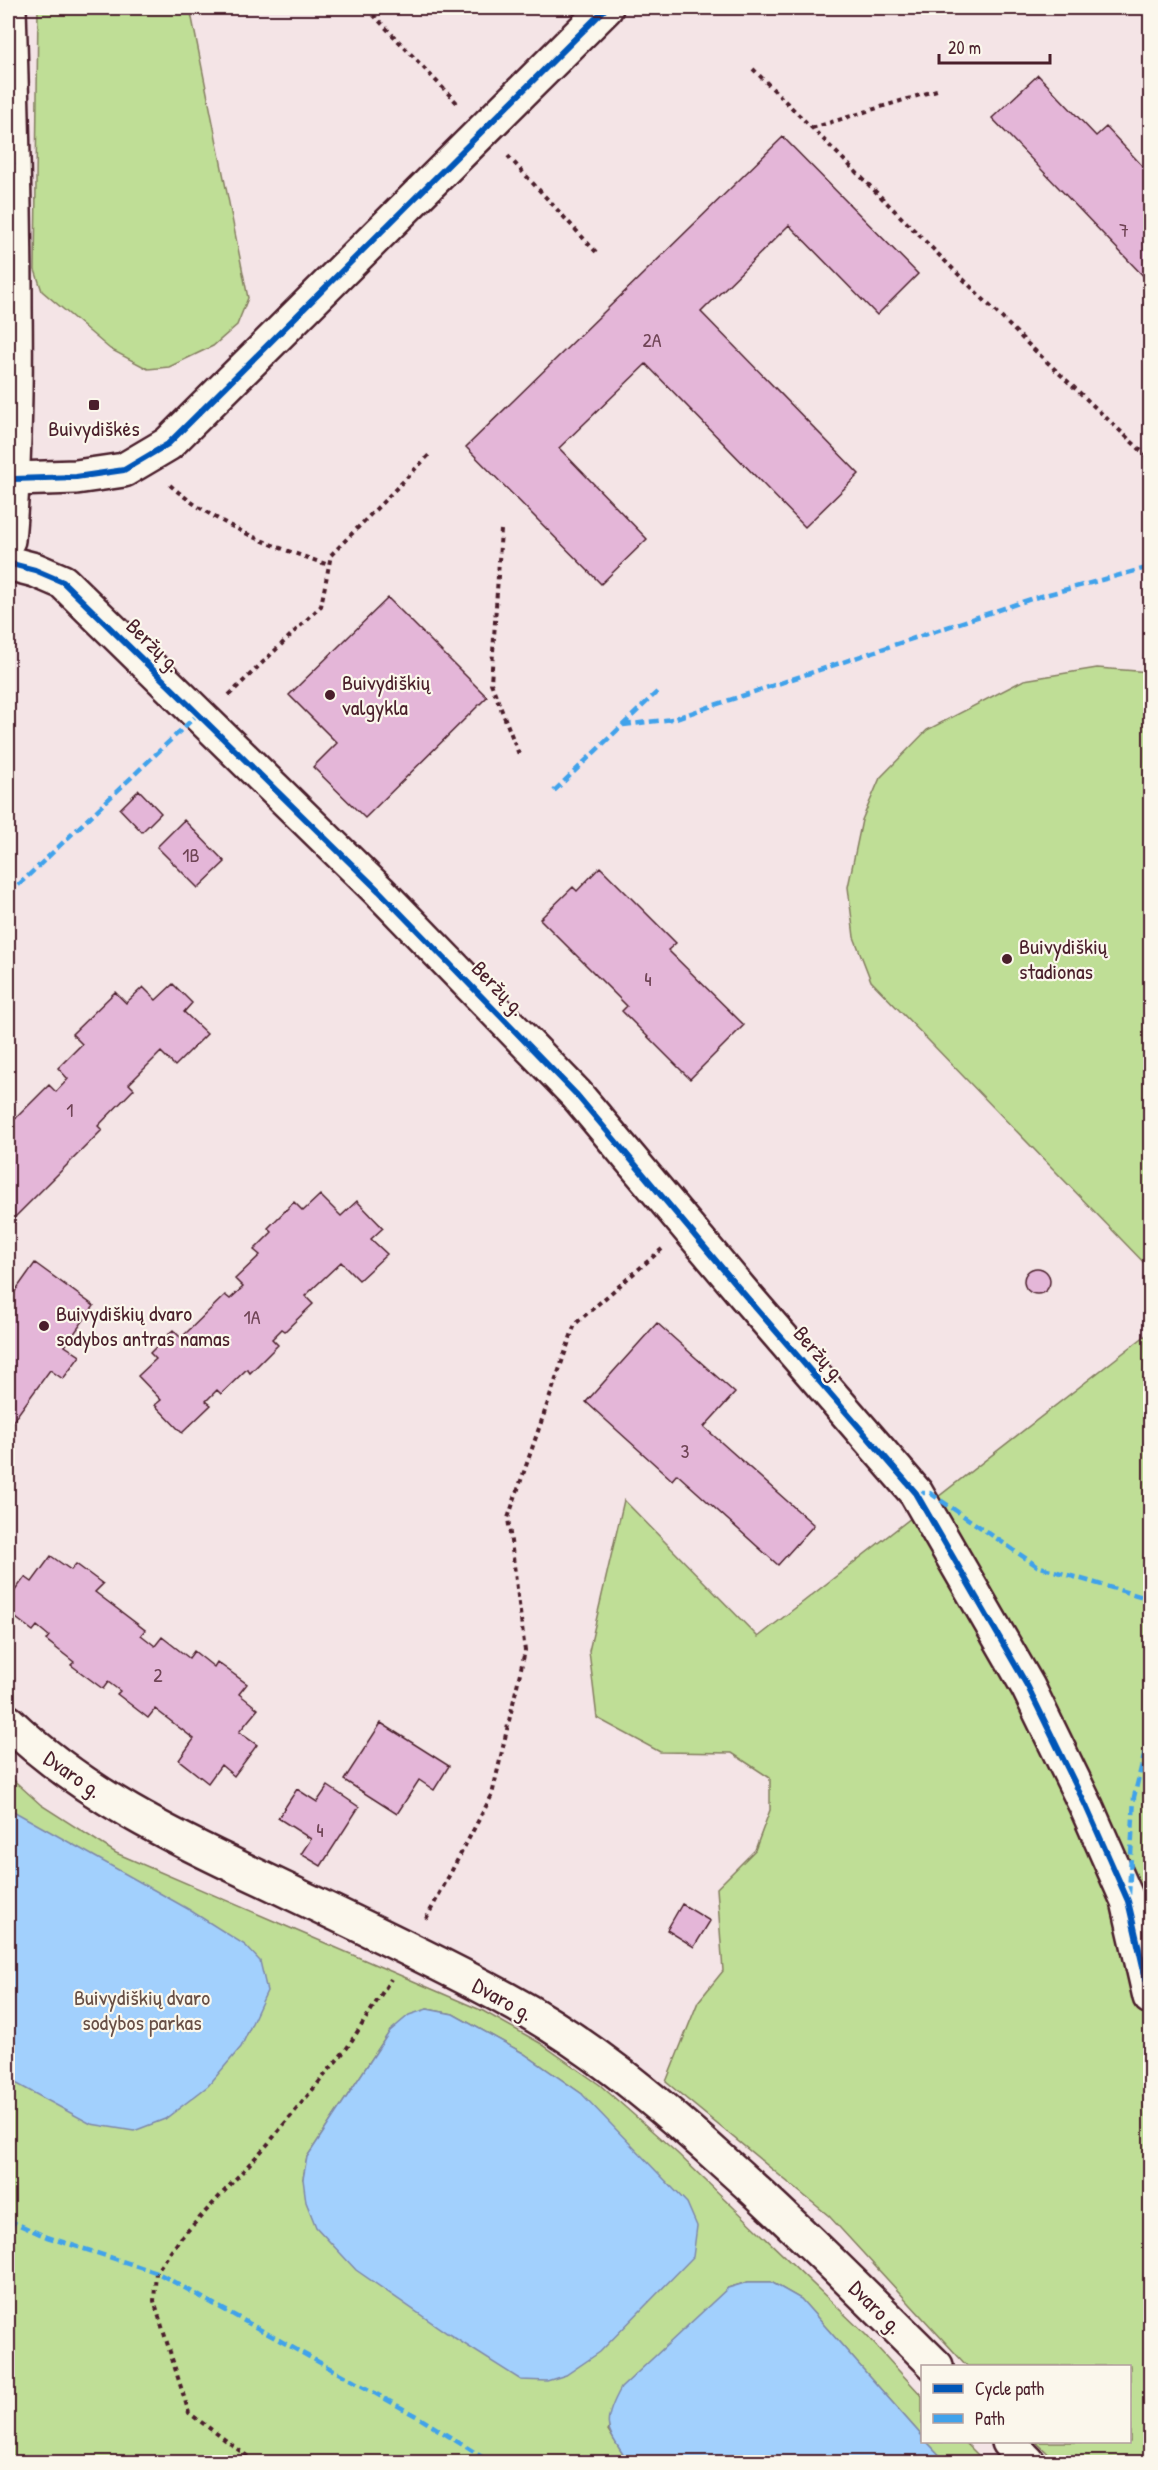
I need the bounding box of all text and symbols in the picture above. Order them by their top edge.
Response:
scale bar [939,27,1050,65]
text: 20 m [948,35,981,60]
house number: 7 [1119,216,1129,243]
house number: 2A [642,326,662,353]
marker: Buivydiškės [87,398,101,412]
place label: Buivydiškės [48,413,140,443]
street label: Beržų g. [120,611,188,679]
place label: Buivydiškių valgykla [342,667,431,722]
marker: Buivydiškių valgykla [323,688,337,702]
house number: 1B [182,841,200,868]
place label: Buivydiškių stadionas [1019,931,1108,986]
marker: Buivydiškių stadionas [1000,952,1014,966]
street label: Beržų g. [465,954,533,1022]
house number: 4 [644,965,652,992]
house number: 1 [66,1096,74,1123]
place label: Buivydiškių dvaro sodybos antras namas [56,1298,230,1353]
house number: 1A [243,1303,261,1330]
marker: Buivydiškių dvaro sodybos antras namas [37,1319,51,1333]
street label: Beržų g. [787,1319,853,1389]
house number: 3 [681,1437,690,1464]
house number: 2 [153,1661,163,1688]
street label: Dvaro g. [38,1743,108,1805]
house number: 4 [316,1816,324,1843]
street label: Dvaro g. [467,1970,539,2028]
park label: Buivydiškių dvaro sodybos parkas [74,1982,210,2037]
street label: Dvaro g. [842,2273,910,2341]
legend [921,2365,1131,2443]
text: Cycle path [975,2376,1045,2401]
text: Path [975,2406,1005,2431]

